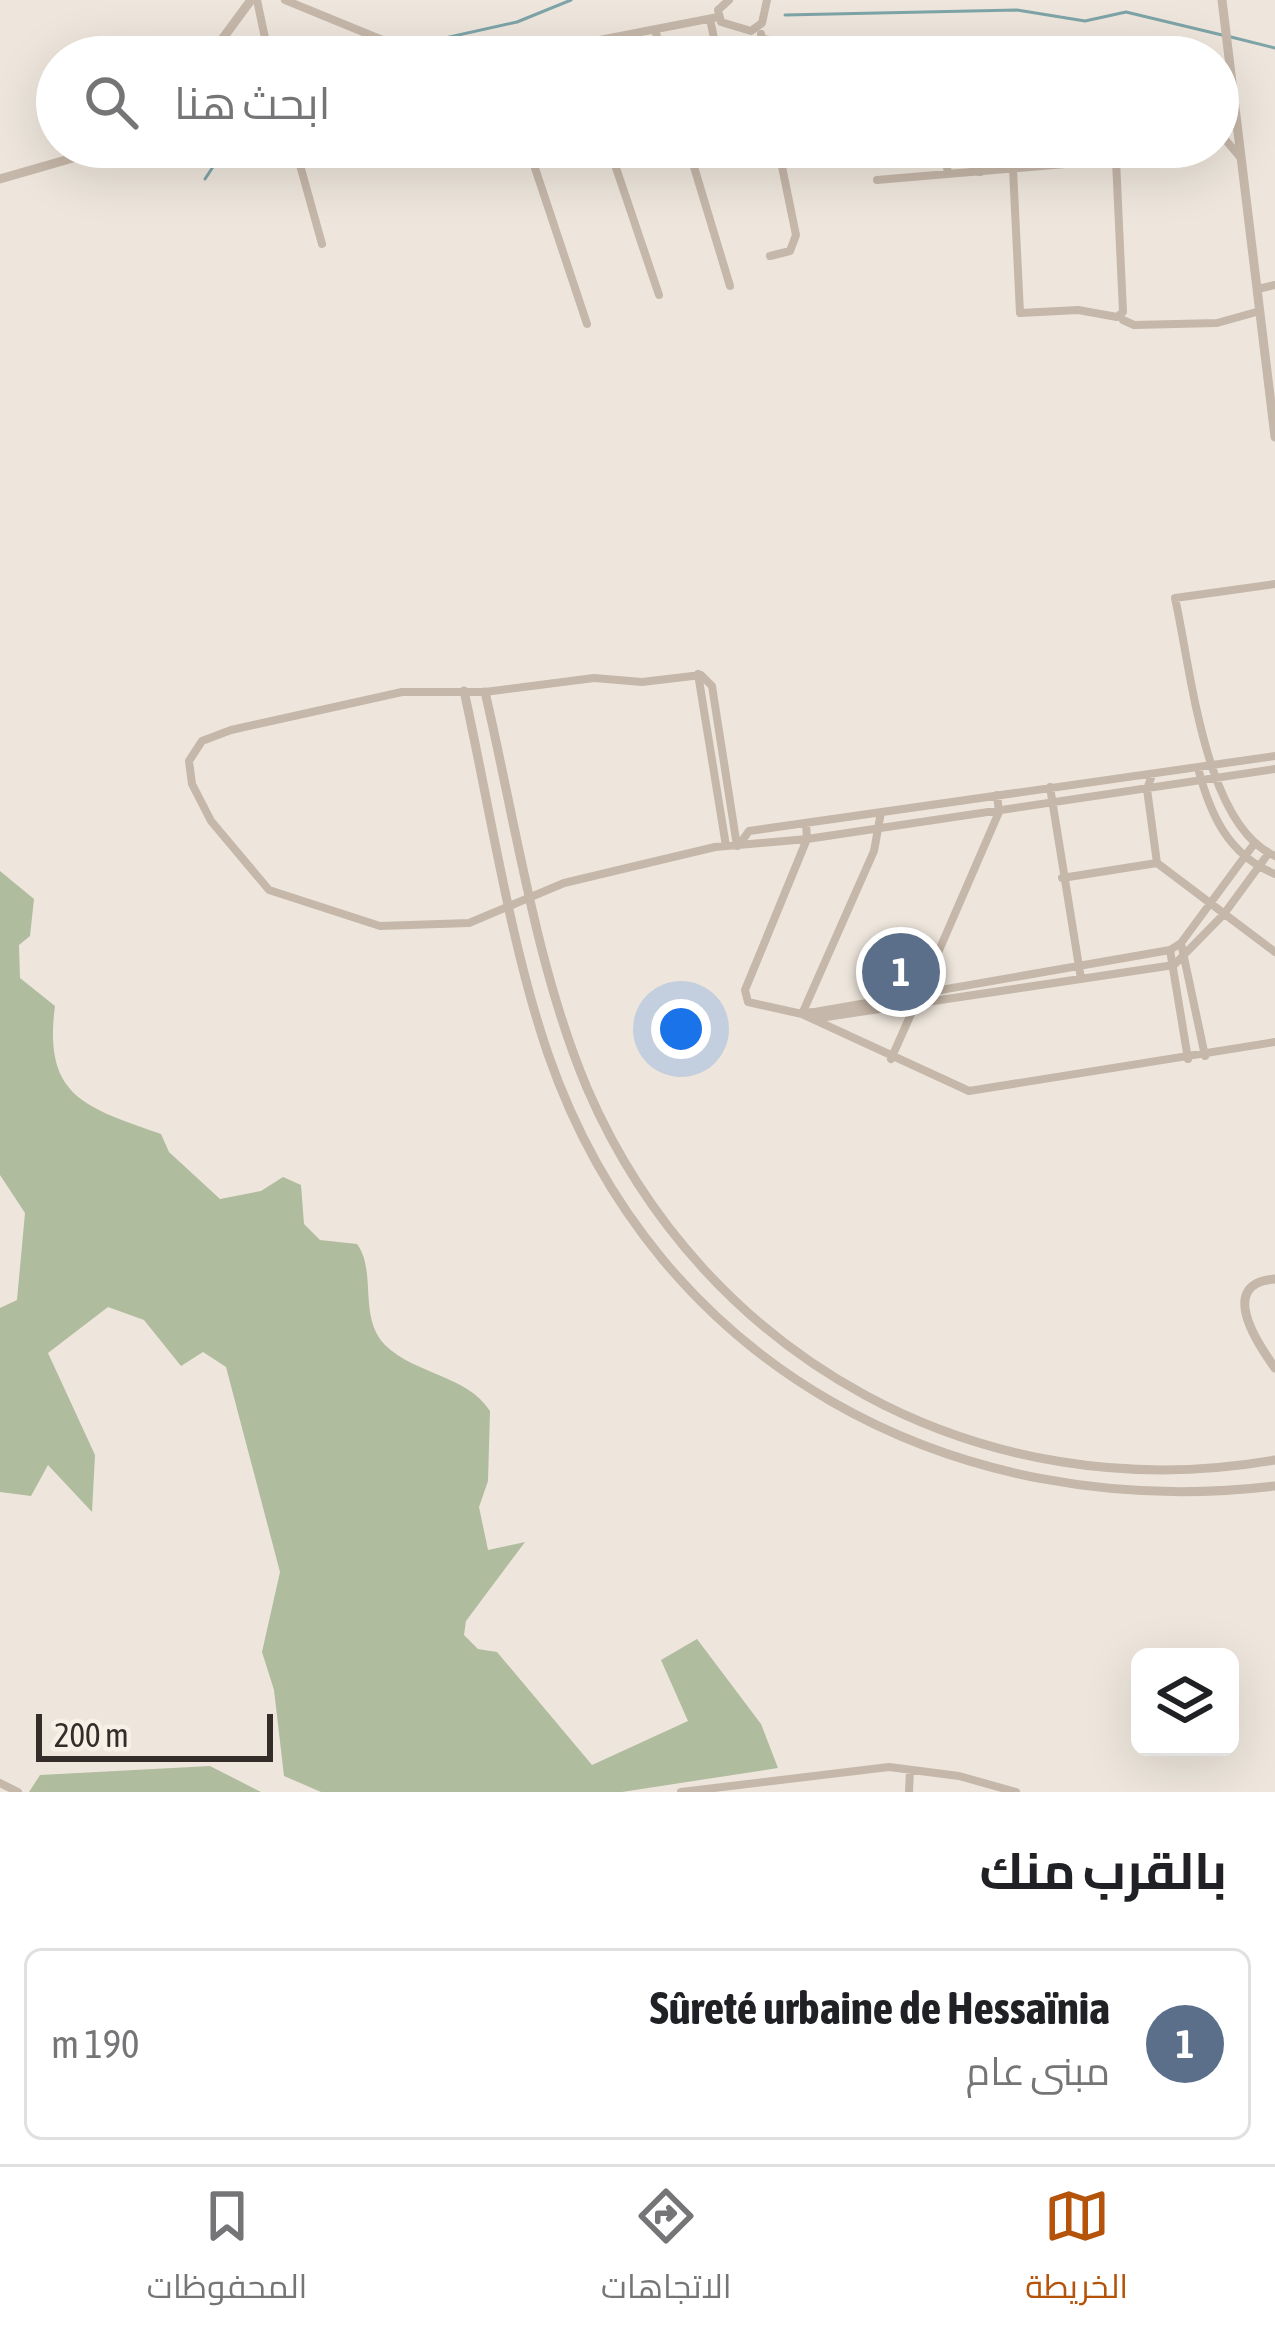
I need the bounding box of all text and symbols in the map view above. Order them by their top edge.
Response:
search box [36,36,1239,168]
icon: search [78,69,144,135]
text: ابحث هنا [174,77,331,129]
pin: 1 [862,927,940,1017]
your location [651,999,711,1059]
map controls [1131,1648,1239,1756]
button: layers [1131,1648,1239,1756]
scale bar [36,1708,273,1761]
text: 200 m [54,1716,129,1754]
text: بالقرب منك [979,1841,1227,1900]
text: Sûreté urbaine de Hessaïnia [650,1982,1110,2034]
text: 190 m [51,2022,139,2066]
text: 1 [1176,2022,1194,2066]
text: مبنى عام [966,2049,1110,2093]
tab: المحفوظات [147,2183,307,2317]
tab: الاتجاهات [601,2183,732,2317]
tab: الخريطة [1025,2183,1128,2317]

